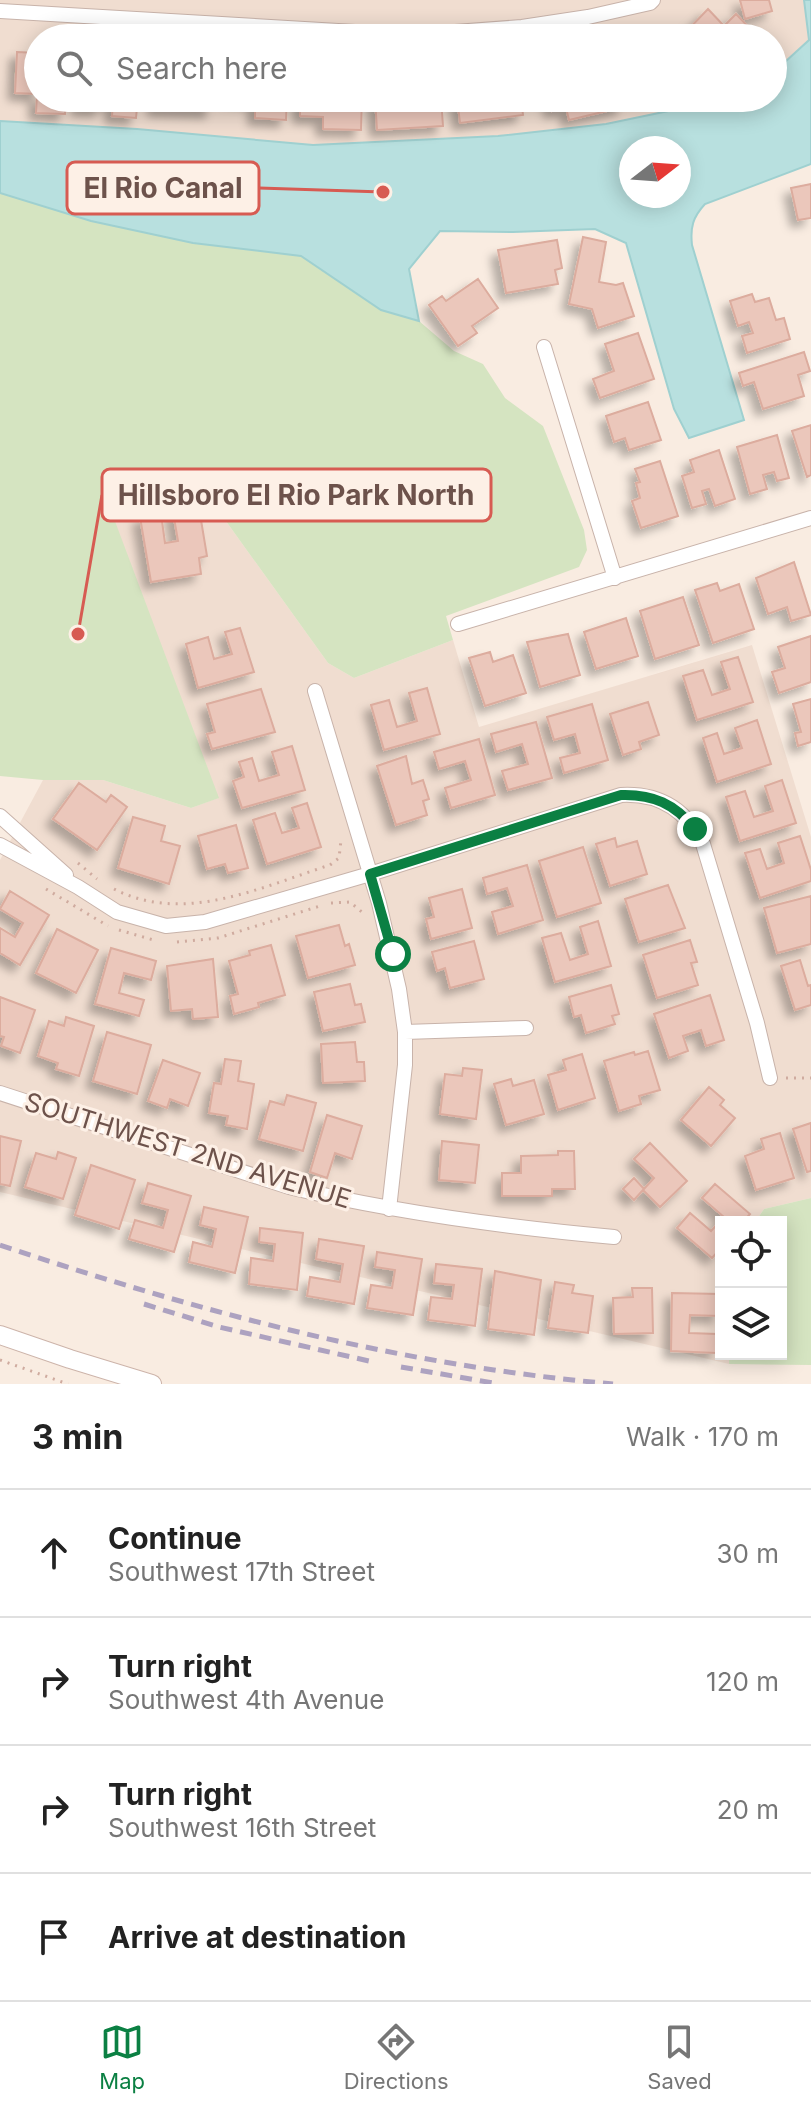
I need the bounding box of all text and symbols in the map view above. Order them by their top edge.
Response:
search box [24,24,787,112]
icon: search [52,46,96,90]
text: Search here [116,50,288,86]
north arrow [619,136,691,208]
callout: El Rio Canal [67,162,259,214]
text: El Rio Canal [83,171,243,205]
callout: Hillsboro El Rio Park North [102,469,491,521]
text: Hillsboro El Rio Park North [118,478,474,512]
route end [677,811,713,847]
route start [375,936,411,972]
street label: SOUTHWEST 2ND AVENUE [21,1085,355,1215]
map controls [715,1216,787,1360]
button: locate [715,1216,787,1288]
button: layers [715,1288,787,1360]
text: 3 min [32,1416,123,1457]
text: Walk · 170 m [626,1421,779,1452]
text: Continue [108,1520,242,1556]
icon: ahead [32,1531,76,1575]
text: 30 m [716,1538,779,1569]
text: Southwest 17th Street [108,1556,375,1587]
text: Turn right [108,1648,252,1684]
icon: right [32,1659,76,1703]
text: 120 m [706,1666,779,1697]
text: Southwest 4th Avenue [108,1684,384,1715]
text: Turn right [108,1776,252,1812]
icon: right [32,1787,76,1831]
text: 20 m [717,1794,779,1825]
text: Southwest 16th Street [108,1812,376,1843]
icon: arrive [32,1915,76,1959]
text: Arrive at destination [108,1919,406,1955]
tab: Map [99,2020,145,2094]
tab: Directions [344,2020,449,2094]
tab: Saved [647,2020,712,2094]

